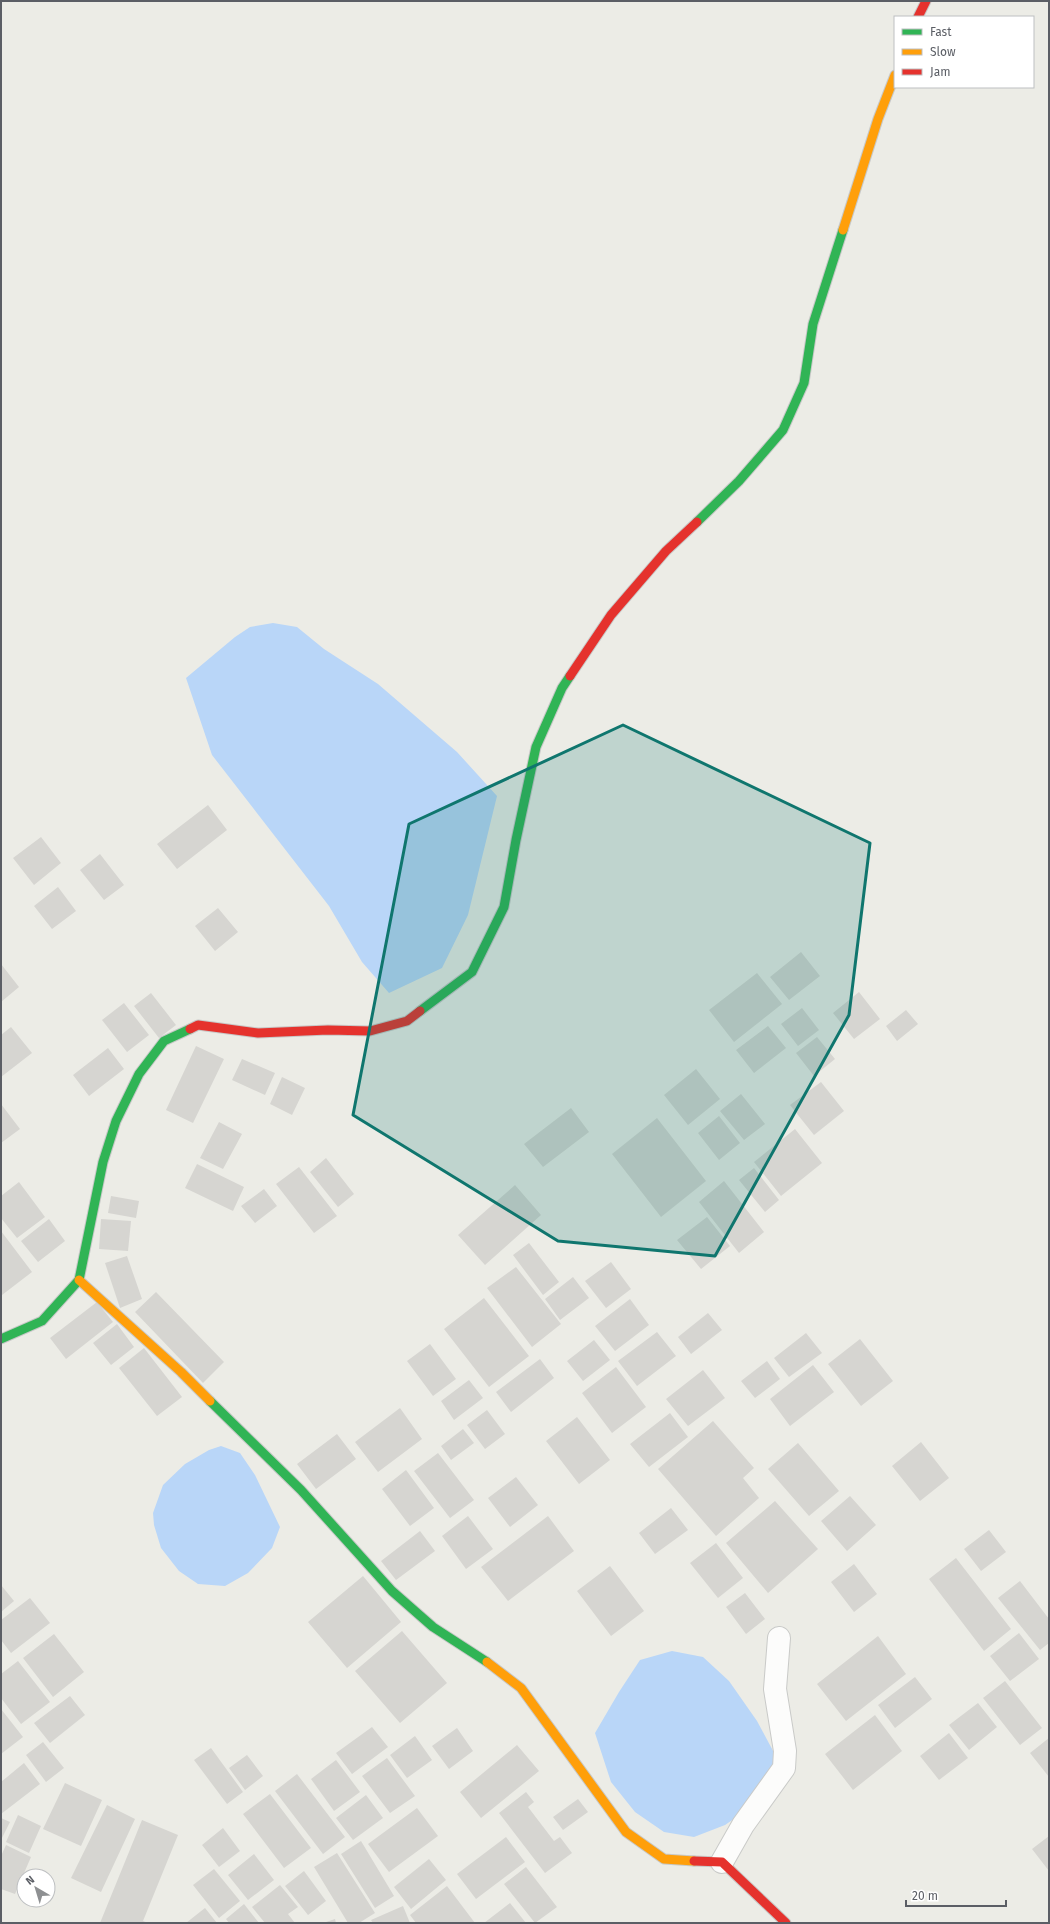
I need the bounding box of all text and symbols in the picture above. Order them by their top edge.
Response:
legend [894,16,1034,88]
text: Fast [930,25,952,39]
text: Slow [930,45,956,59]
text: Jam [930,65,950,79]
north arrow [16,1868,56,1908]
text: N [23,1873,37,1888]
scale bar [906,1882,1006,1908]
text: 20 m [912,1889,938,1903]

